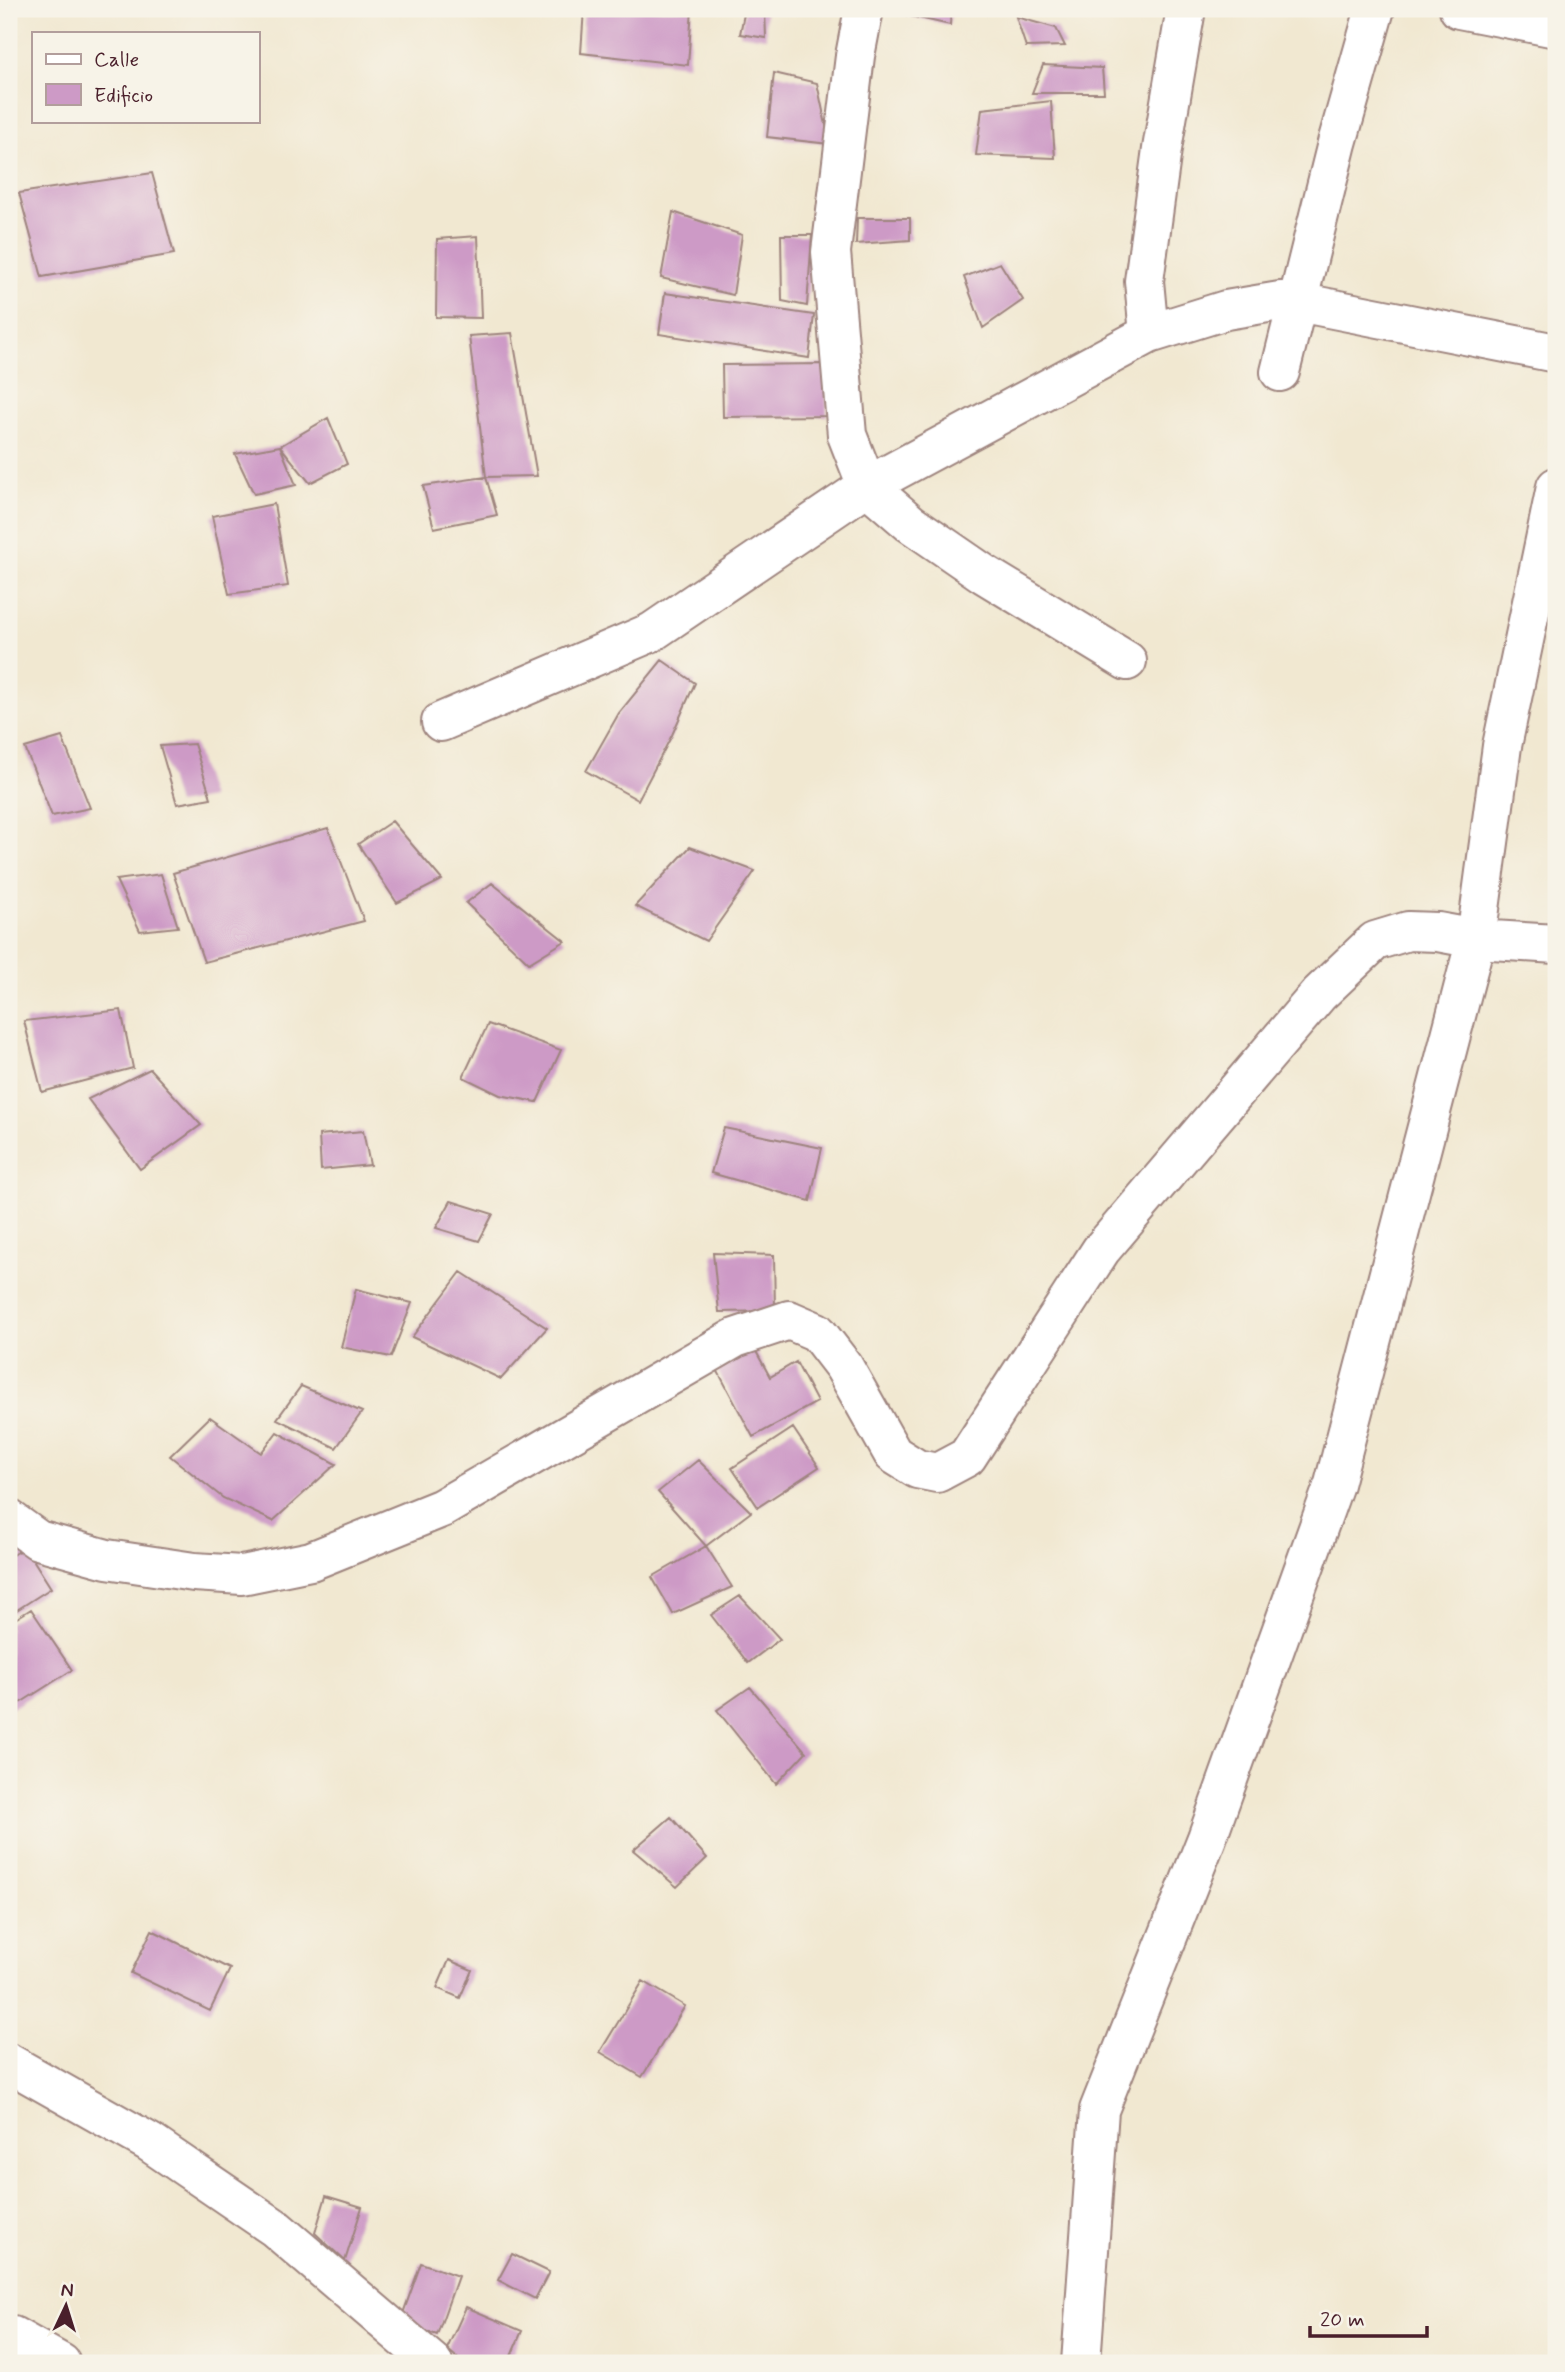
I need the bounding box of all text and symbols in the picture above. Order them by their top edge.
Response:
legend [32,32,259,122]
text: Calle [94,46,139,74]
text: Edificio [94,82,153,110]
north arrow [32,2270,102,2340]
text: N [60,2278,74,2303]
scale bar [1310,2295,1427,2339]
text: 20 m [1320,2306,1365,2334]

